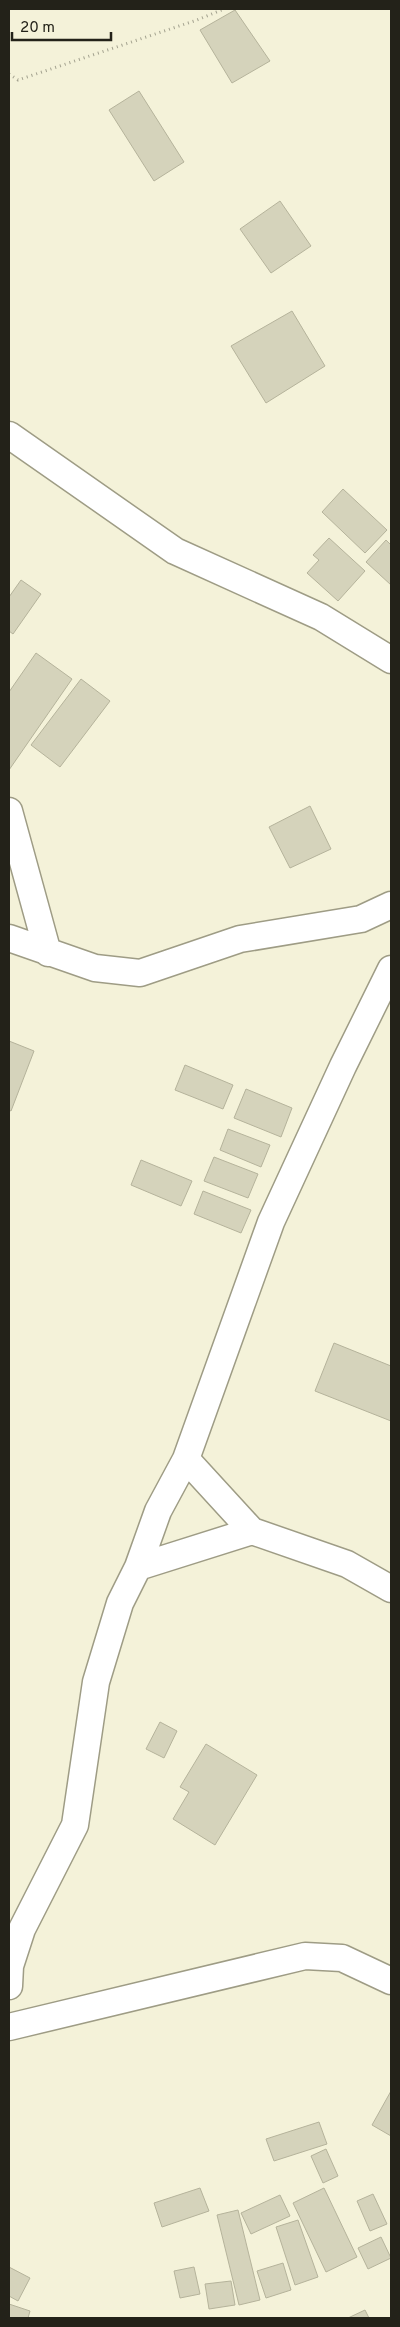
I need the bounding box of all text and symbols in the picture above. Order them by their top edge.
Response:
scale bar [12,10,111,42]
text: 20 m [20,19,55,38]

